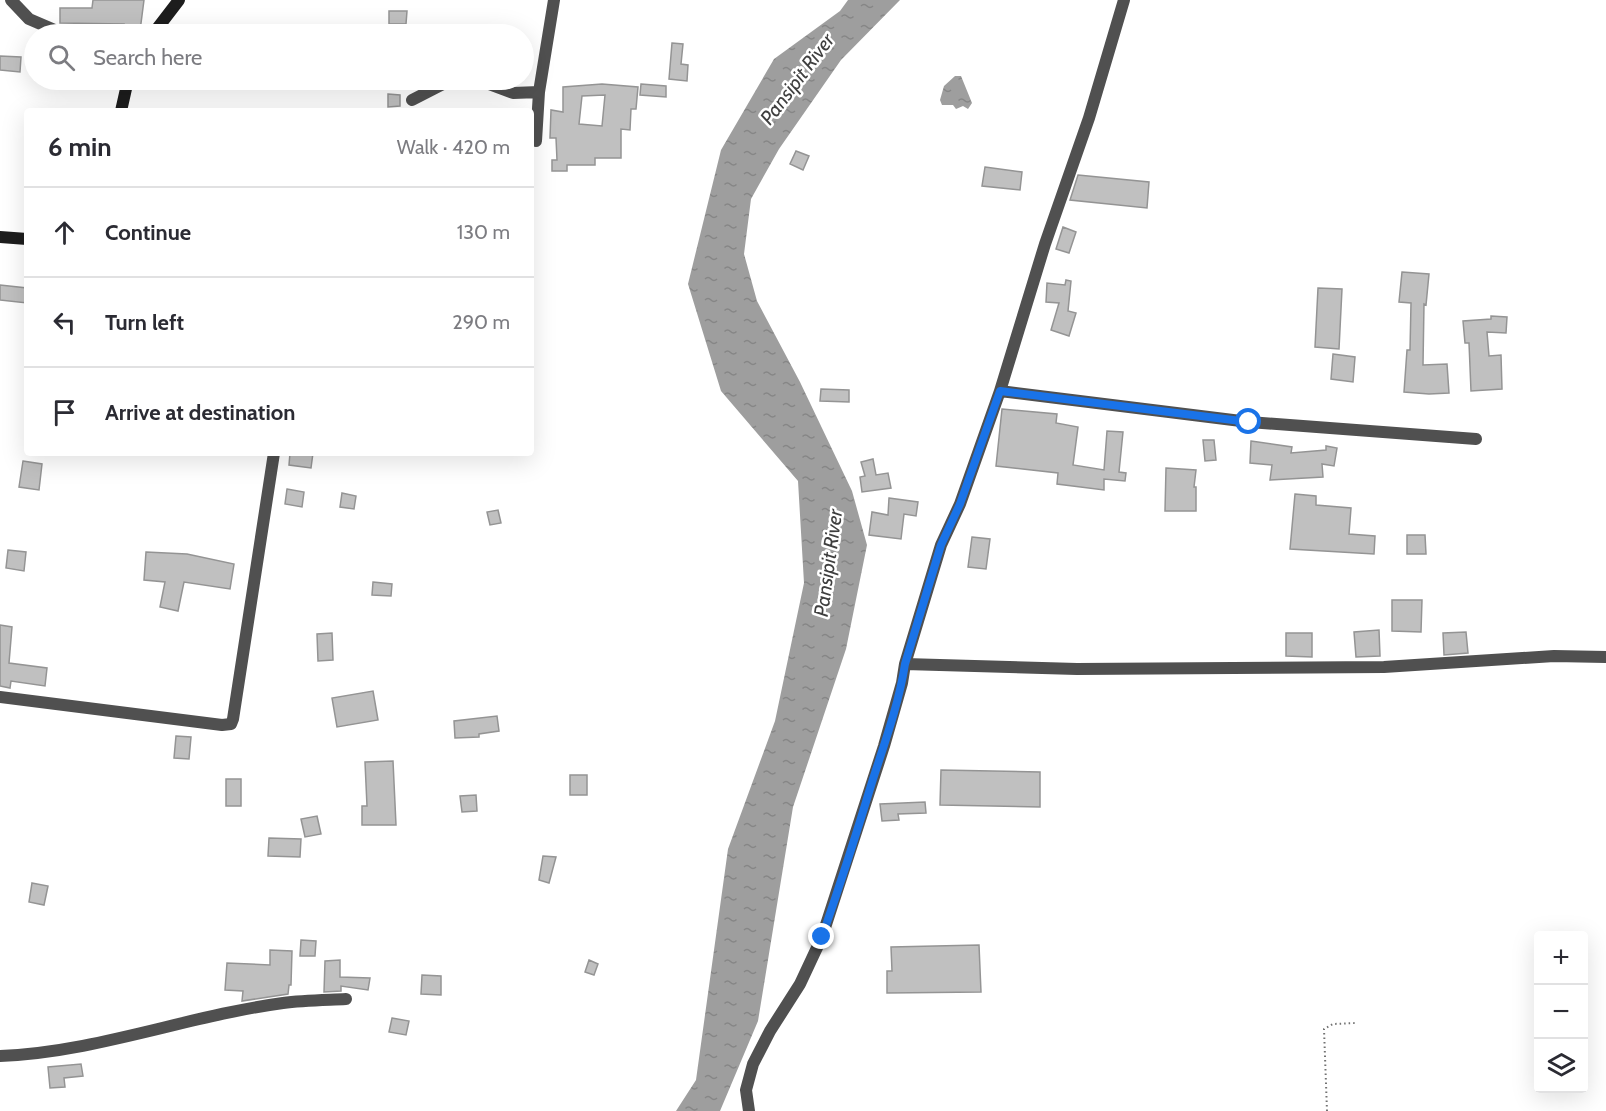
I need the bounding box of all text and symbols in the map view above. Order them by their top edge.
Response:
search box [24,24,534,90]
water label: Pansipit River [755,28,840,129]
icon: search [45,41,78,74]
text: Search here [93,44,202,71]
text: 6 min [48,131,112,163]
text: Walk · 420 m [397,135,510,159]
icon: ahead [48,216,81,249]
text: Continue [105,219,191,246]
text: 130 m [457,220,510,244]
icon: left [48,306,81,339]
text: Turn left [105,309,184,336]
text: 290 m [452,310,510,334]
icon: arrive [48,396,81,429]
text: Arrive at destination [105,399,295,426]
route start [1235,408,1261,434]
water label: Pansipit River [809,507,848,618]
route end [808,923,834,949]
map controls [1534,931,1588,1093]
button: + [1534,931,1588,985]
button: − [1534,985,1588,1039]
button: layers [1534,1039,1588,1093]

